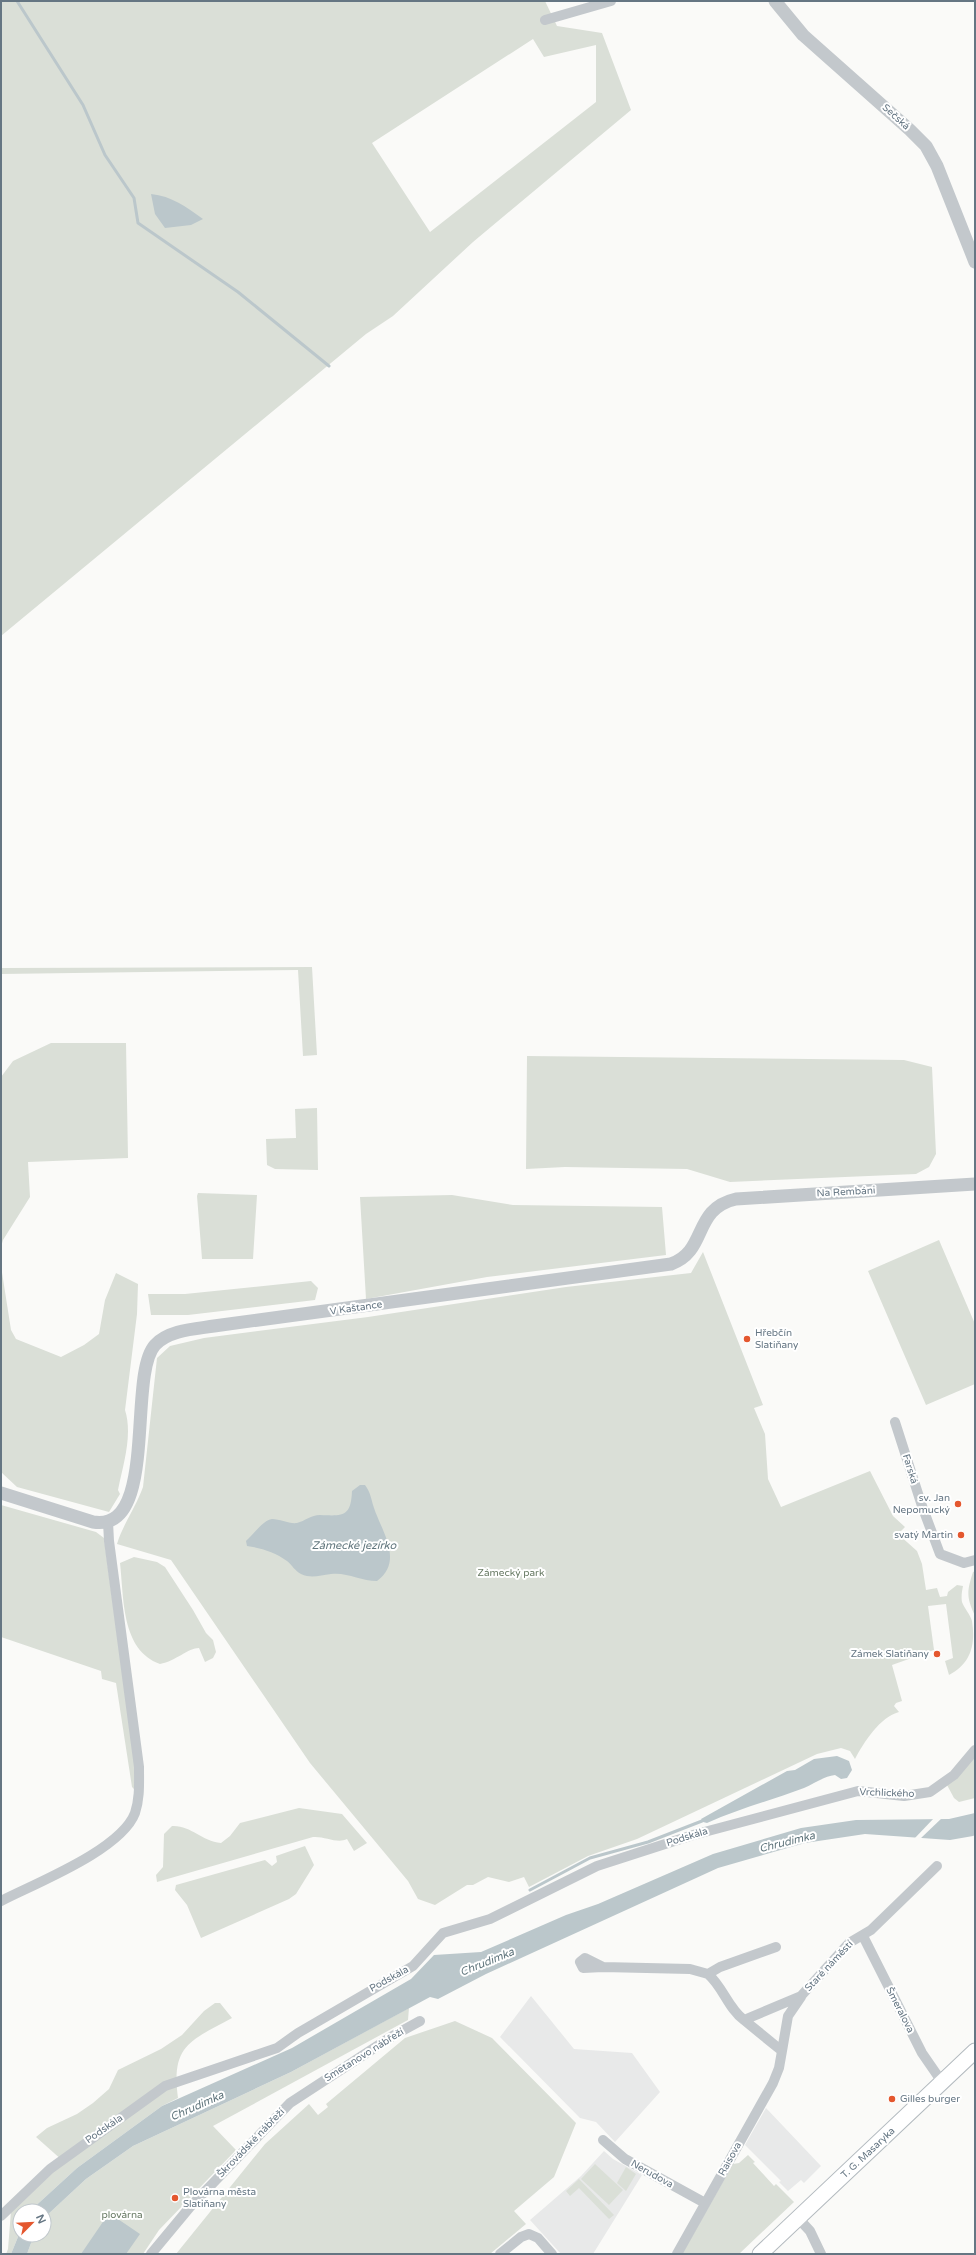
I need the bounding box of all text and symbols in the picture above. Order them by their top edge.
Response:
street label: Sečská [880,102,912,132]
street label: Na Rembáni [816,1184,876,1200]
street label: V Kaštance [329,1298,383,1318]
place label: Hřebčín Slatiňany [755,1327,799,1351]
marker: Hřebčín Slatiňany [742,1334,752,1344]
street label: Farská [900,1453,920,1485]
place label: sv. Jan Nepomucký [893,1492,951,1516]
marker: sv. Jan Nepomucký [953,1499,963,1509]
place label: svatý Martin [894,1529,953,1541]
marker: svatý Martin [956,1530,966,1540]
water label: Zámecké jezírko [312,1539,398,1552]
park label: Zámecký park [478,1567,545,1579]
place label: Zámek Slatiňany [851,1648,930,1660]
marker: Zámek Slatiňany [932,1649,942,1659]
street label: Vrchlického [859,1786,915,1800]
street label: Podskála [665,1825,709,1849]
water label: Chrudimka [758,1829,817,1855]
street label: Staré náměstí [802,1938,856,1994]
water label: Chrudimka [458,1945,517,1979]
street label: Podskála [367,1963,411,1995]
street label: Šmeralova [883,1985,917,2035]
street label: Smetanovo nábřeží [322,2025,406,2084]
water label: Chrudimka [168,2088,226,2124]
place label: Gilles burger [900,2093,960,2105]
marker: Gilles burger [887,2094,897,2104]
street label: Škrovádské nábřeží [215,2106,287,2180]
street label: Podskála [83,2112,125,2146]
street label: T. G. Masaryka [839,2125,897,2181]
street label: Raisova [716,2140,744,2178]
street label: Nerudova [629,2157,675,2191]
place label: Plovárna města Slatiňany [183,2186,256,2210]
marker: Plovárna města Slatiňany [170,2193,180,2203]
north arrow [12,2203,52,2243]
park label: plovárna [101,2209,143,2221]
text: N [33,2212,48,2226]

